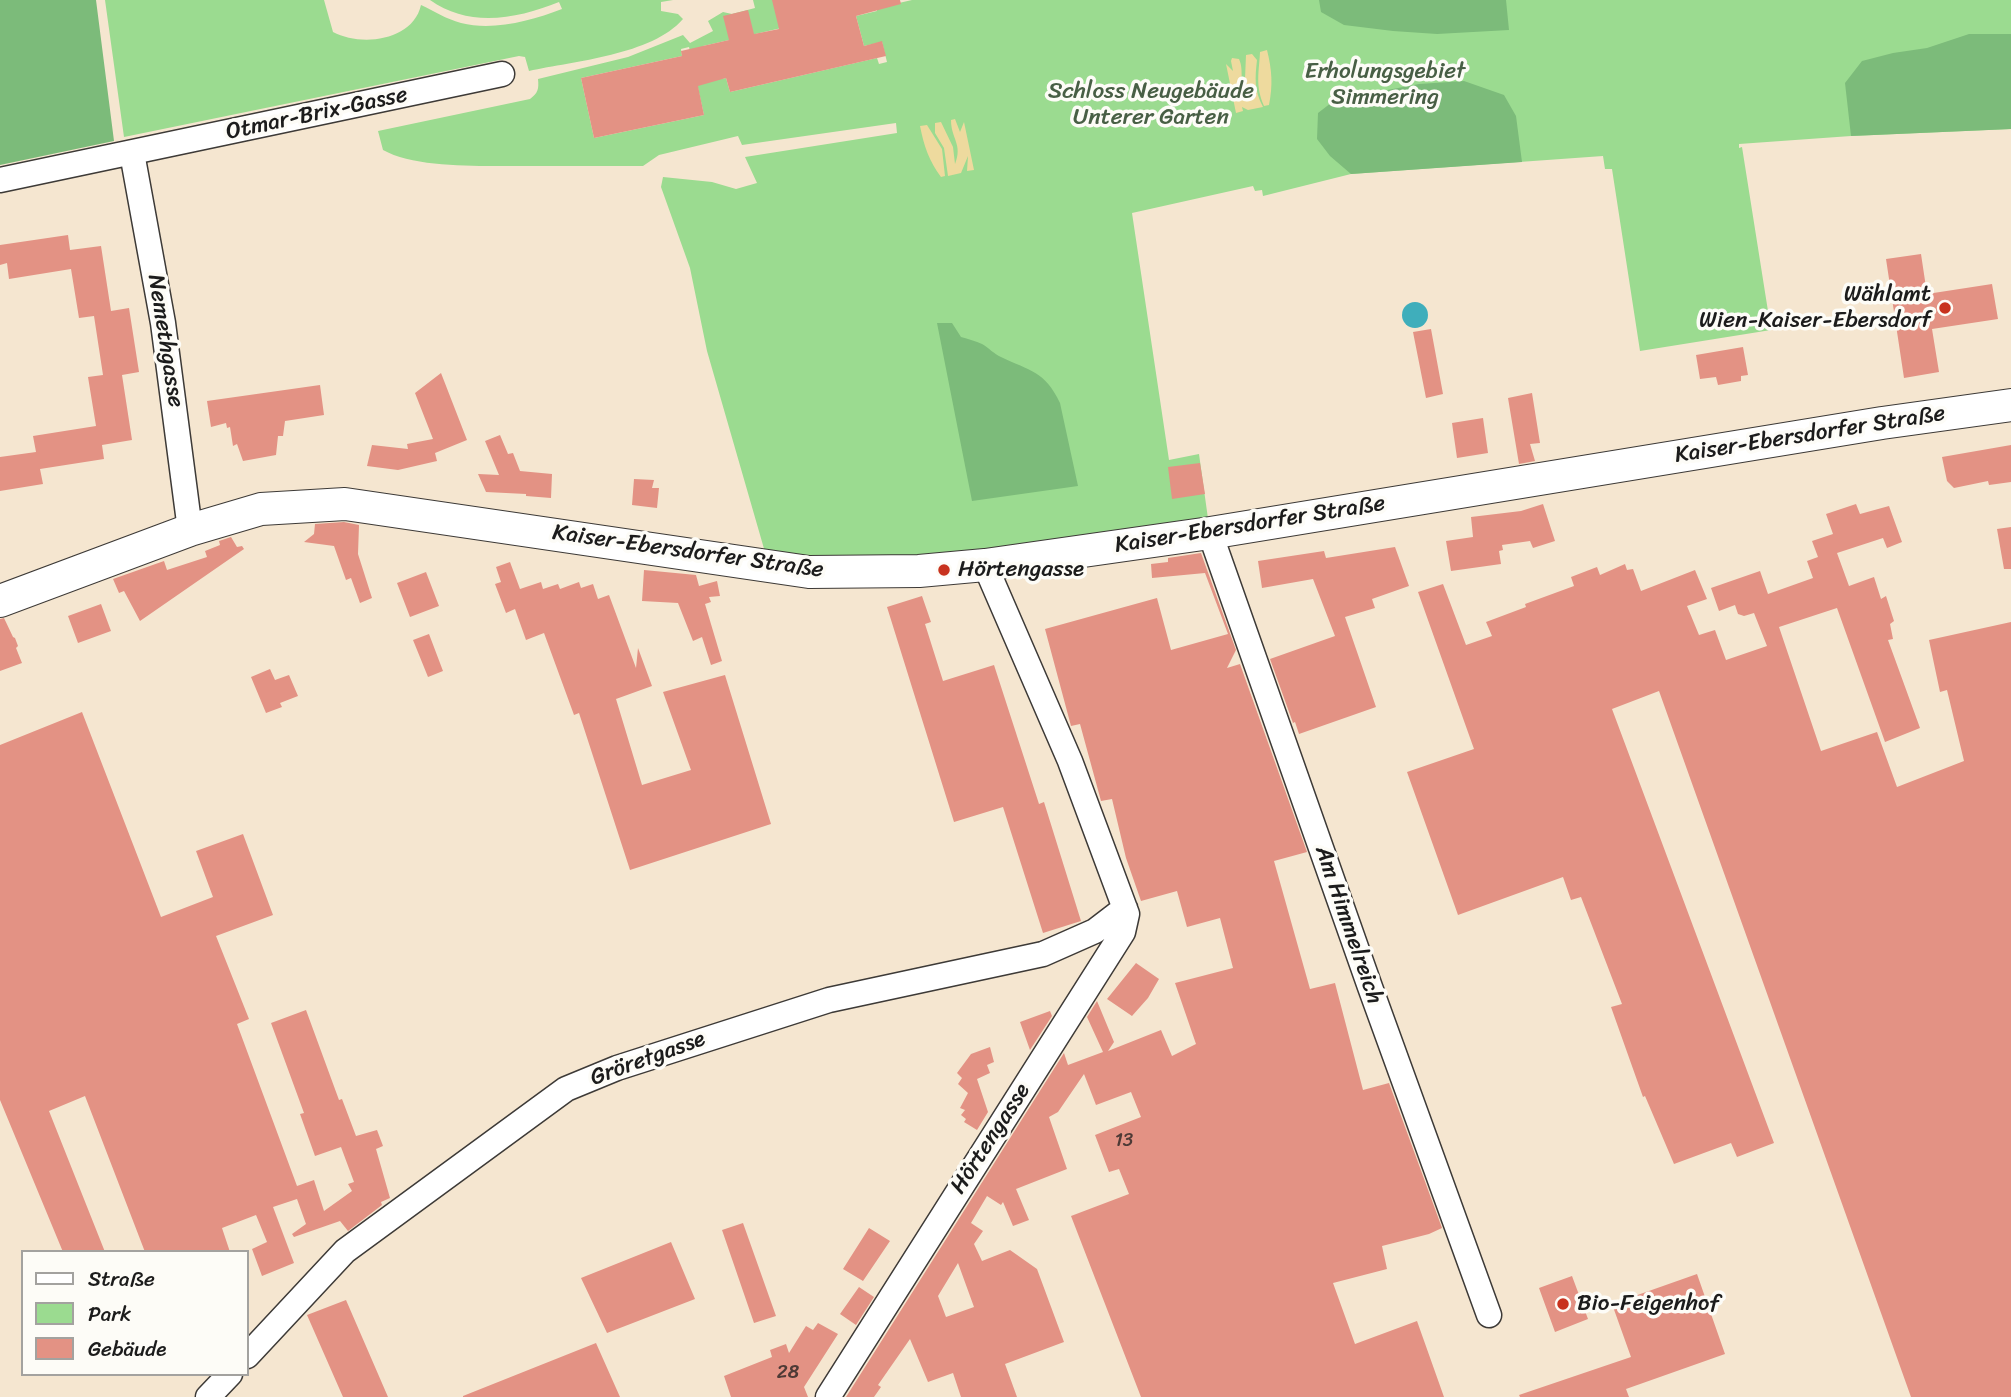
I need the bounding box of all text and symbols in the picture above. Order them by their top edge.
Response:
park label: Erholungsgebiet Simmering [1305,58,1465,112]
park label: Schloss Neugebäude Unterer Garten [1048,78,1254,132]
street label: Otmar-Brix-Gasse [224,81,410,147]
street label: Nemethgasse [141,272,189,410]
place label: Wählamt Wien-Kaiser-Ebersdorf [1699,281,1931,335]
marker: Wählamt Wien-Kaiser-Ebersdorf [1937,300,1953,316]
street label: Kaiser-Ebersdorfer Straße [1673,400,1947,470]
street label: Kaiser-Ebersdorfer Straße [1113,490,1387,560]
street label: Kaiser-Ebersdorfer Straße [551,519,825,585]
place label: Hörtengasse [958,556,1084,584]
marker: Hörtengasse [936,562,952,578]
street label: Am Himmelreich [1308,842,1388,1008]
street label: Gröretgasse [587,1025,709,1093]
street label: Hörtengasse [945,1079,1037,1199]
house number: 13 [1115,1130,1133,1152]
legend [21,1250,248,1376]
text: Straße [88,1260,155,1298]
place label: Bio-Feigenhof [1577,1290,1720,1318]
text: Park [88,1295,131,1333]
marker: Bio-Feigenhof [1555,1296,1571,1312]
text: Gebäude [88,1330,166,1368]
house number: 28 [777,1362,799,1384]

